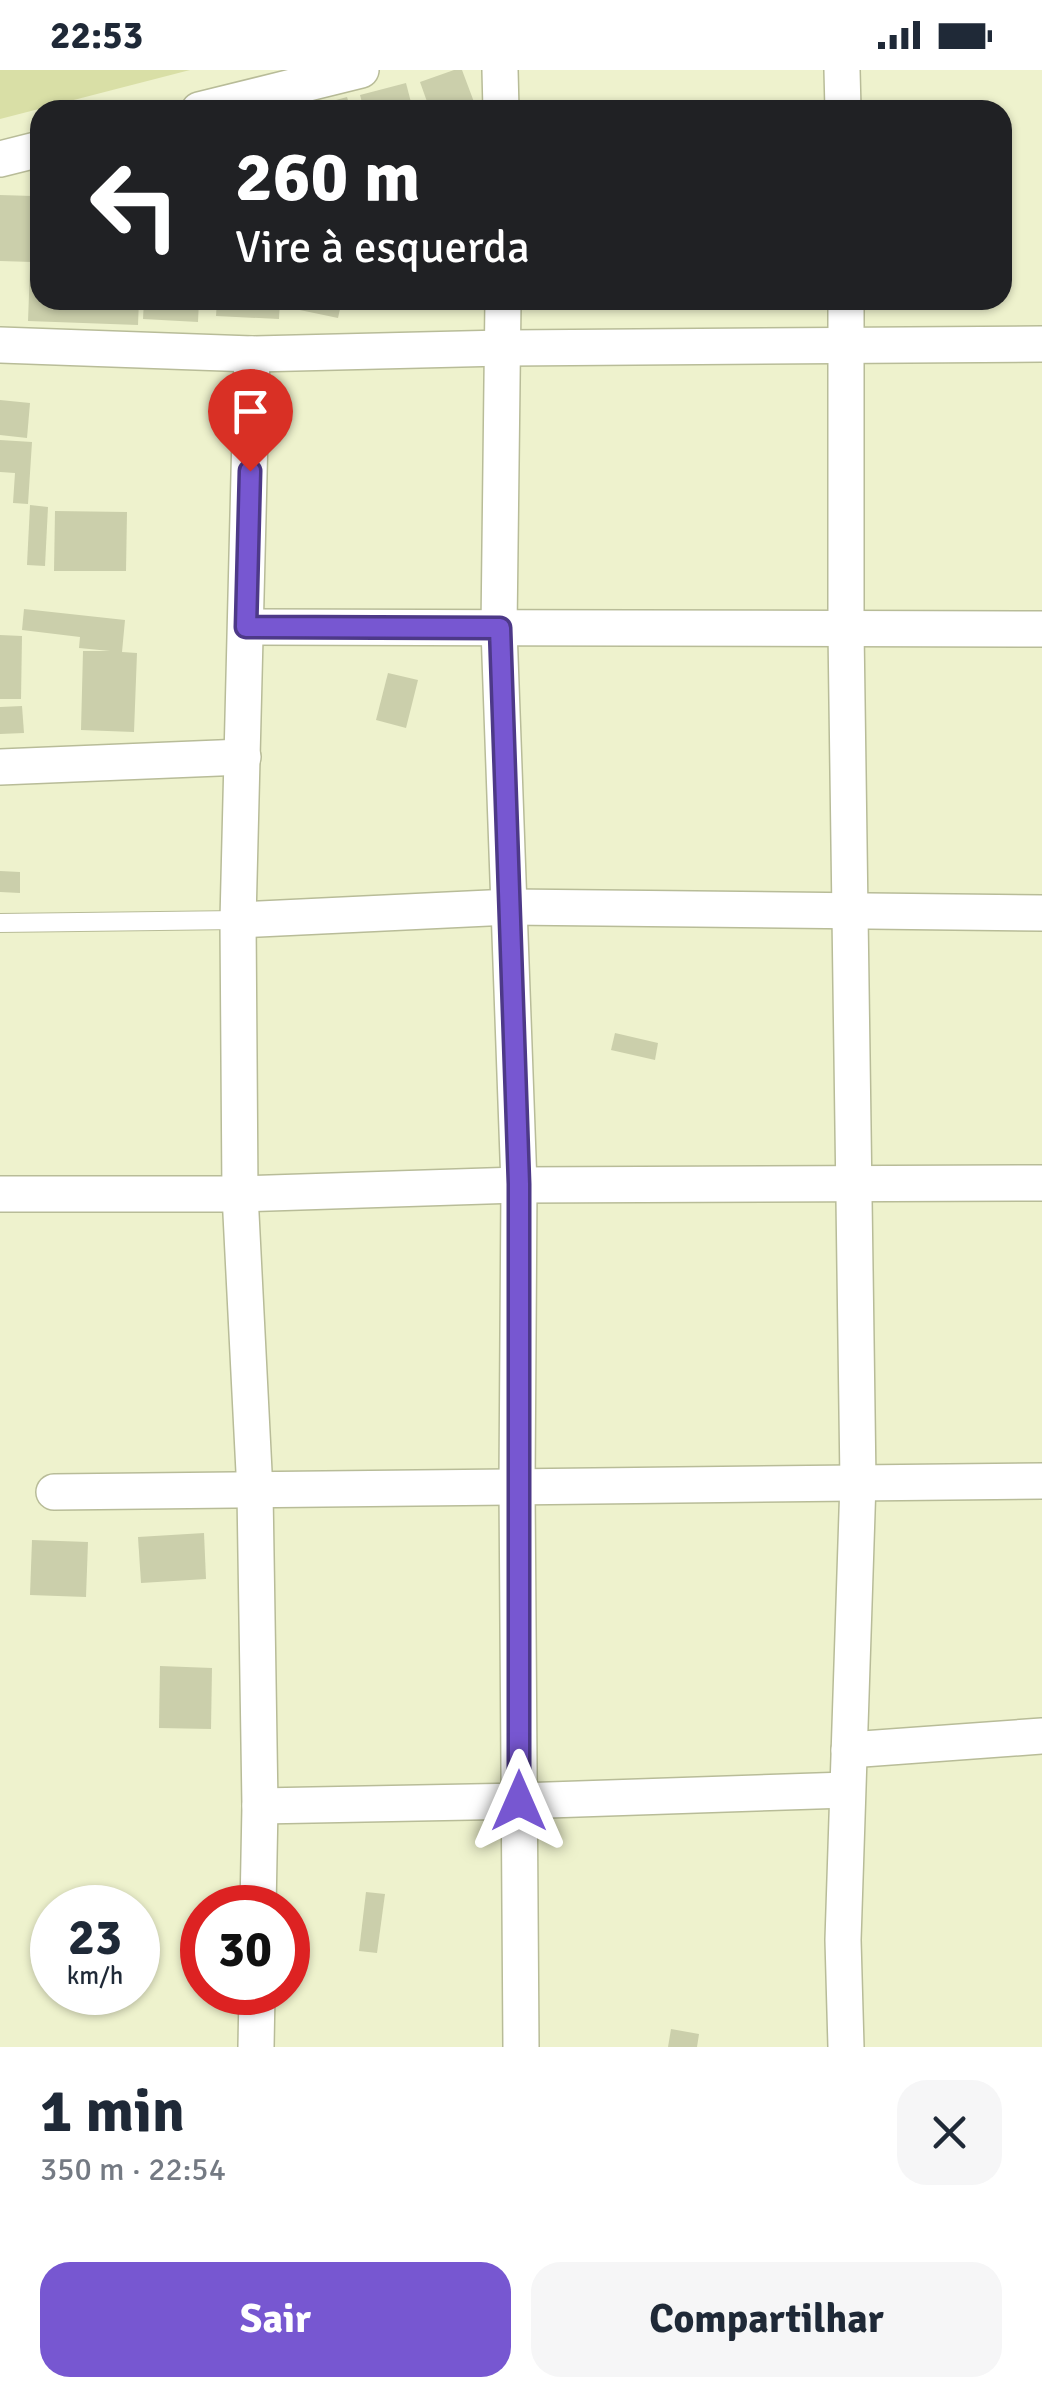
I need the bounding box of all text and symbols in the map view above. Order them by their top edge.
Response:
text: 22:53 [50,12,143,59]
text: 260 m [235,134,420,220]
icon: left [70,140,200,270]
text: Vire à esquerda [235,220,530,275]
pin [208,369,293,472]
icon: arrive [223,384,278,439]
position arrow [467,1749,571,1853]
speed limit sign: 30 [180,1885,310,2015]
text: 23 [68,1907,122,1969]
text: km/h [67,1960,123,1991]
text: 1 min [40,2075,185,2149]
button: close [897,2080,1002,2185]
text: 350 m · 22:54 [40,2150,226,2189]
button: Sair [40,2262,511,2377]
button: Compartilhar [531,2262,1002,2377]

